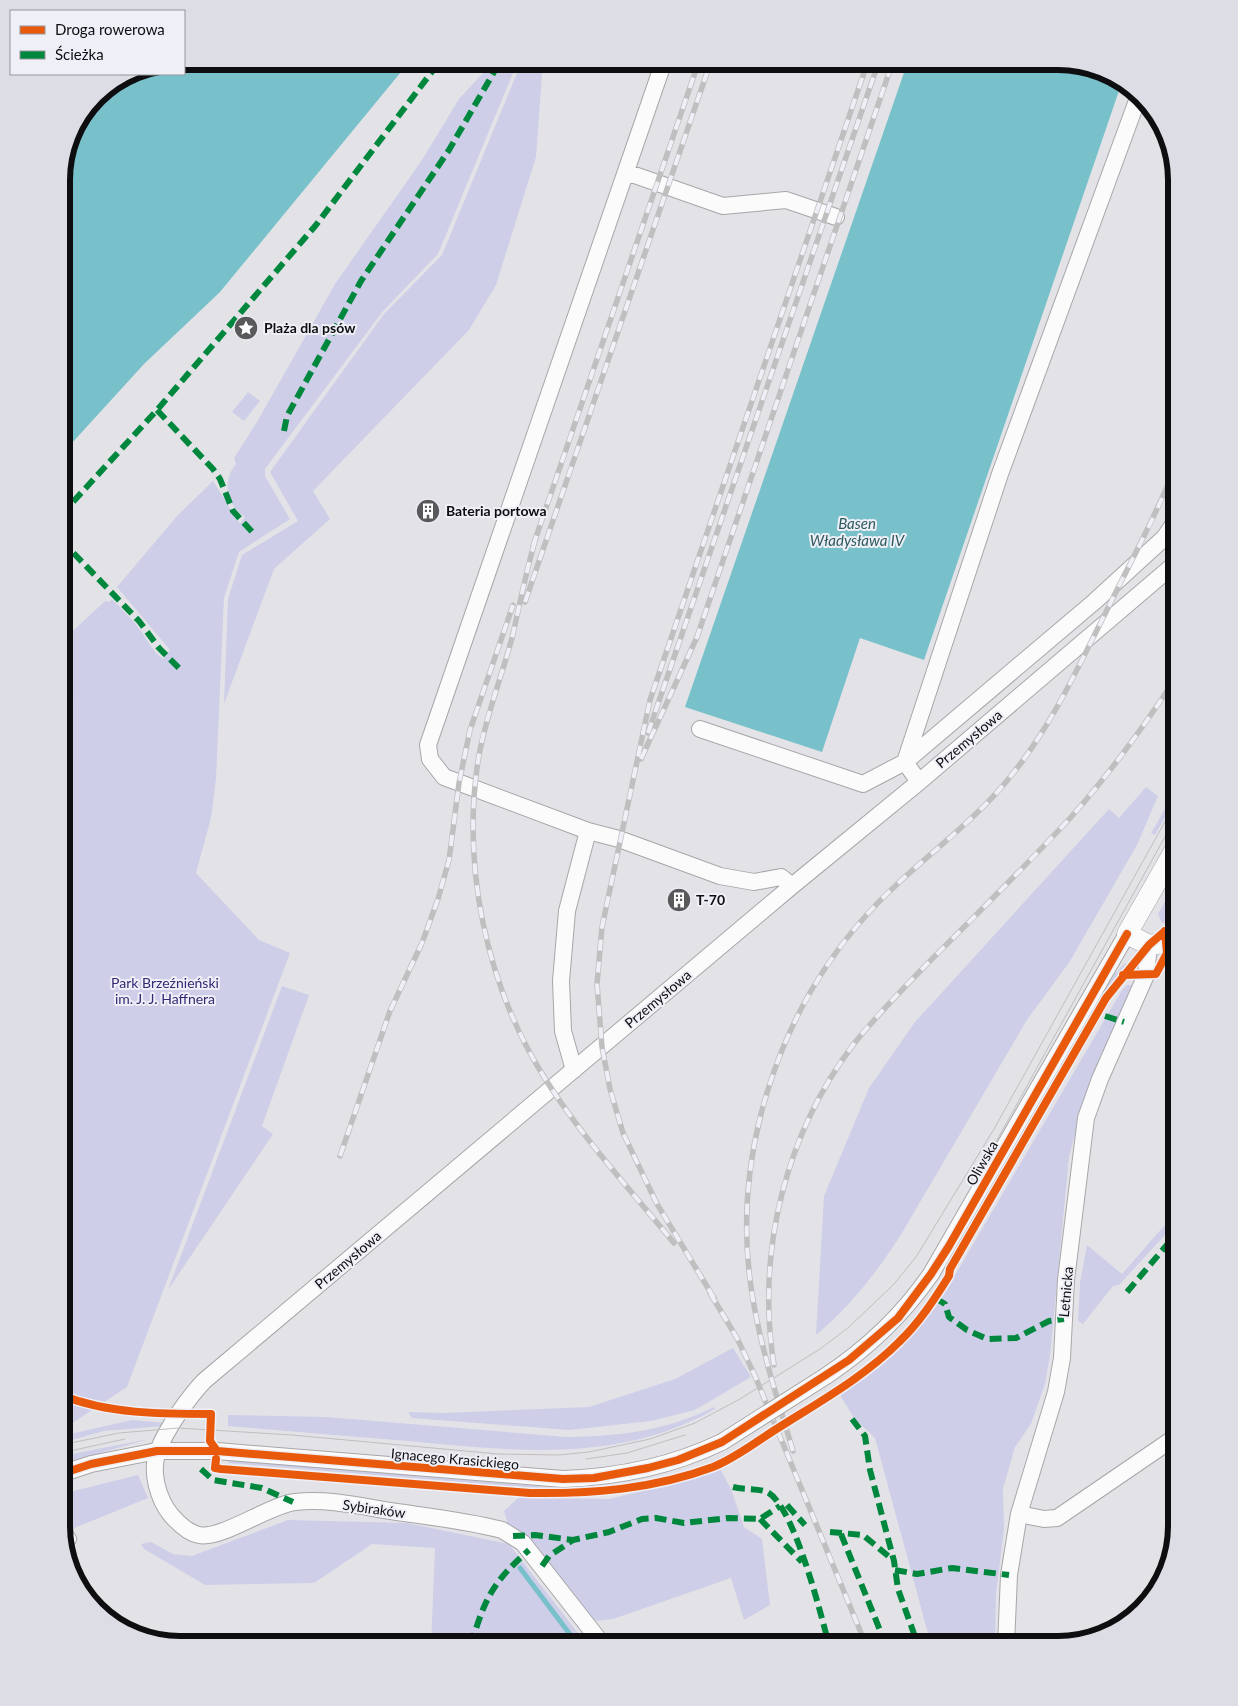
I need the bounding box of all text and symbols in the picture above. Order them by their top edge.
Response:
legend [10,10,185,75]
text: Droga rowerowa [55,20,165,38]
text: Ścieżka [55,45,104,63]
place icon: Plaża dla psów [233,315,259,341]
place label: Plaża dla psów [264,319,356,336]
building icon: Bateria portowa [415,498,441,524]
place label: Bateria portowa [446,502,547,519]
water label: Basen Władysława IV [810,514,906,549]
street label: Przemysłowa [932,706,1005,771]
building icon: T-70 [666,887,692,913]
place label: T-70 [696,891,725,908]
street label: Przemysłowa [621,966,694,1031]
park label: Park Brzeźnieński im. J. J. Haffnera [111,974,219,1007]
street label: Oliwska [962,1137,1001,1188]
street label: Przemysłowa [311,1227,384,1292]
street label: Letnicka [1055,1266,1076,1318]
street label: Ignacego Krasickiego [390,1444,520,1473]
street label: Sybiraków [342,1496,407,1521]

